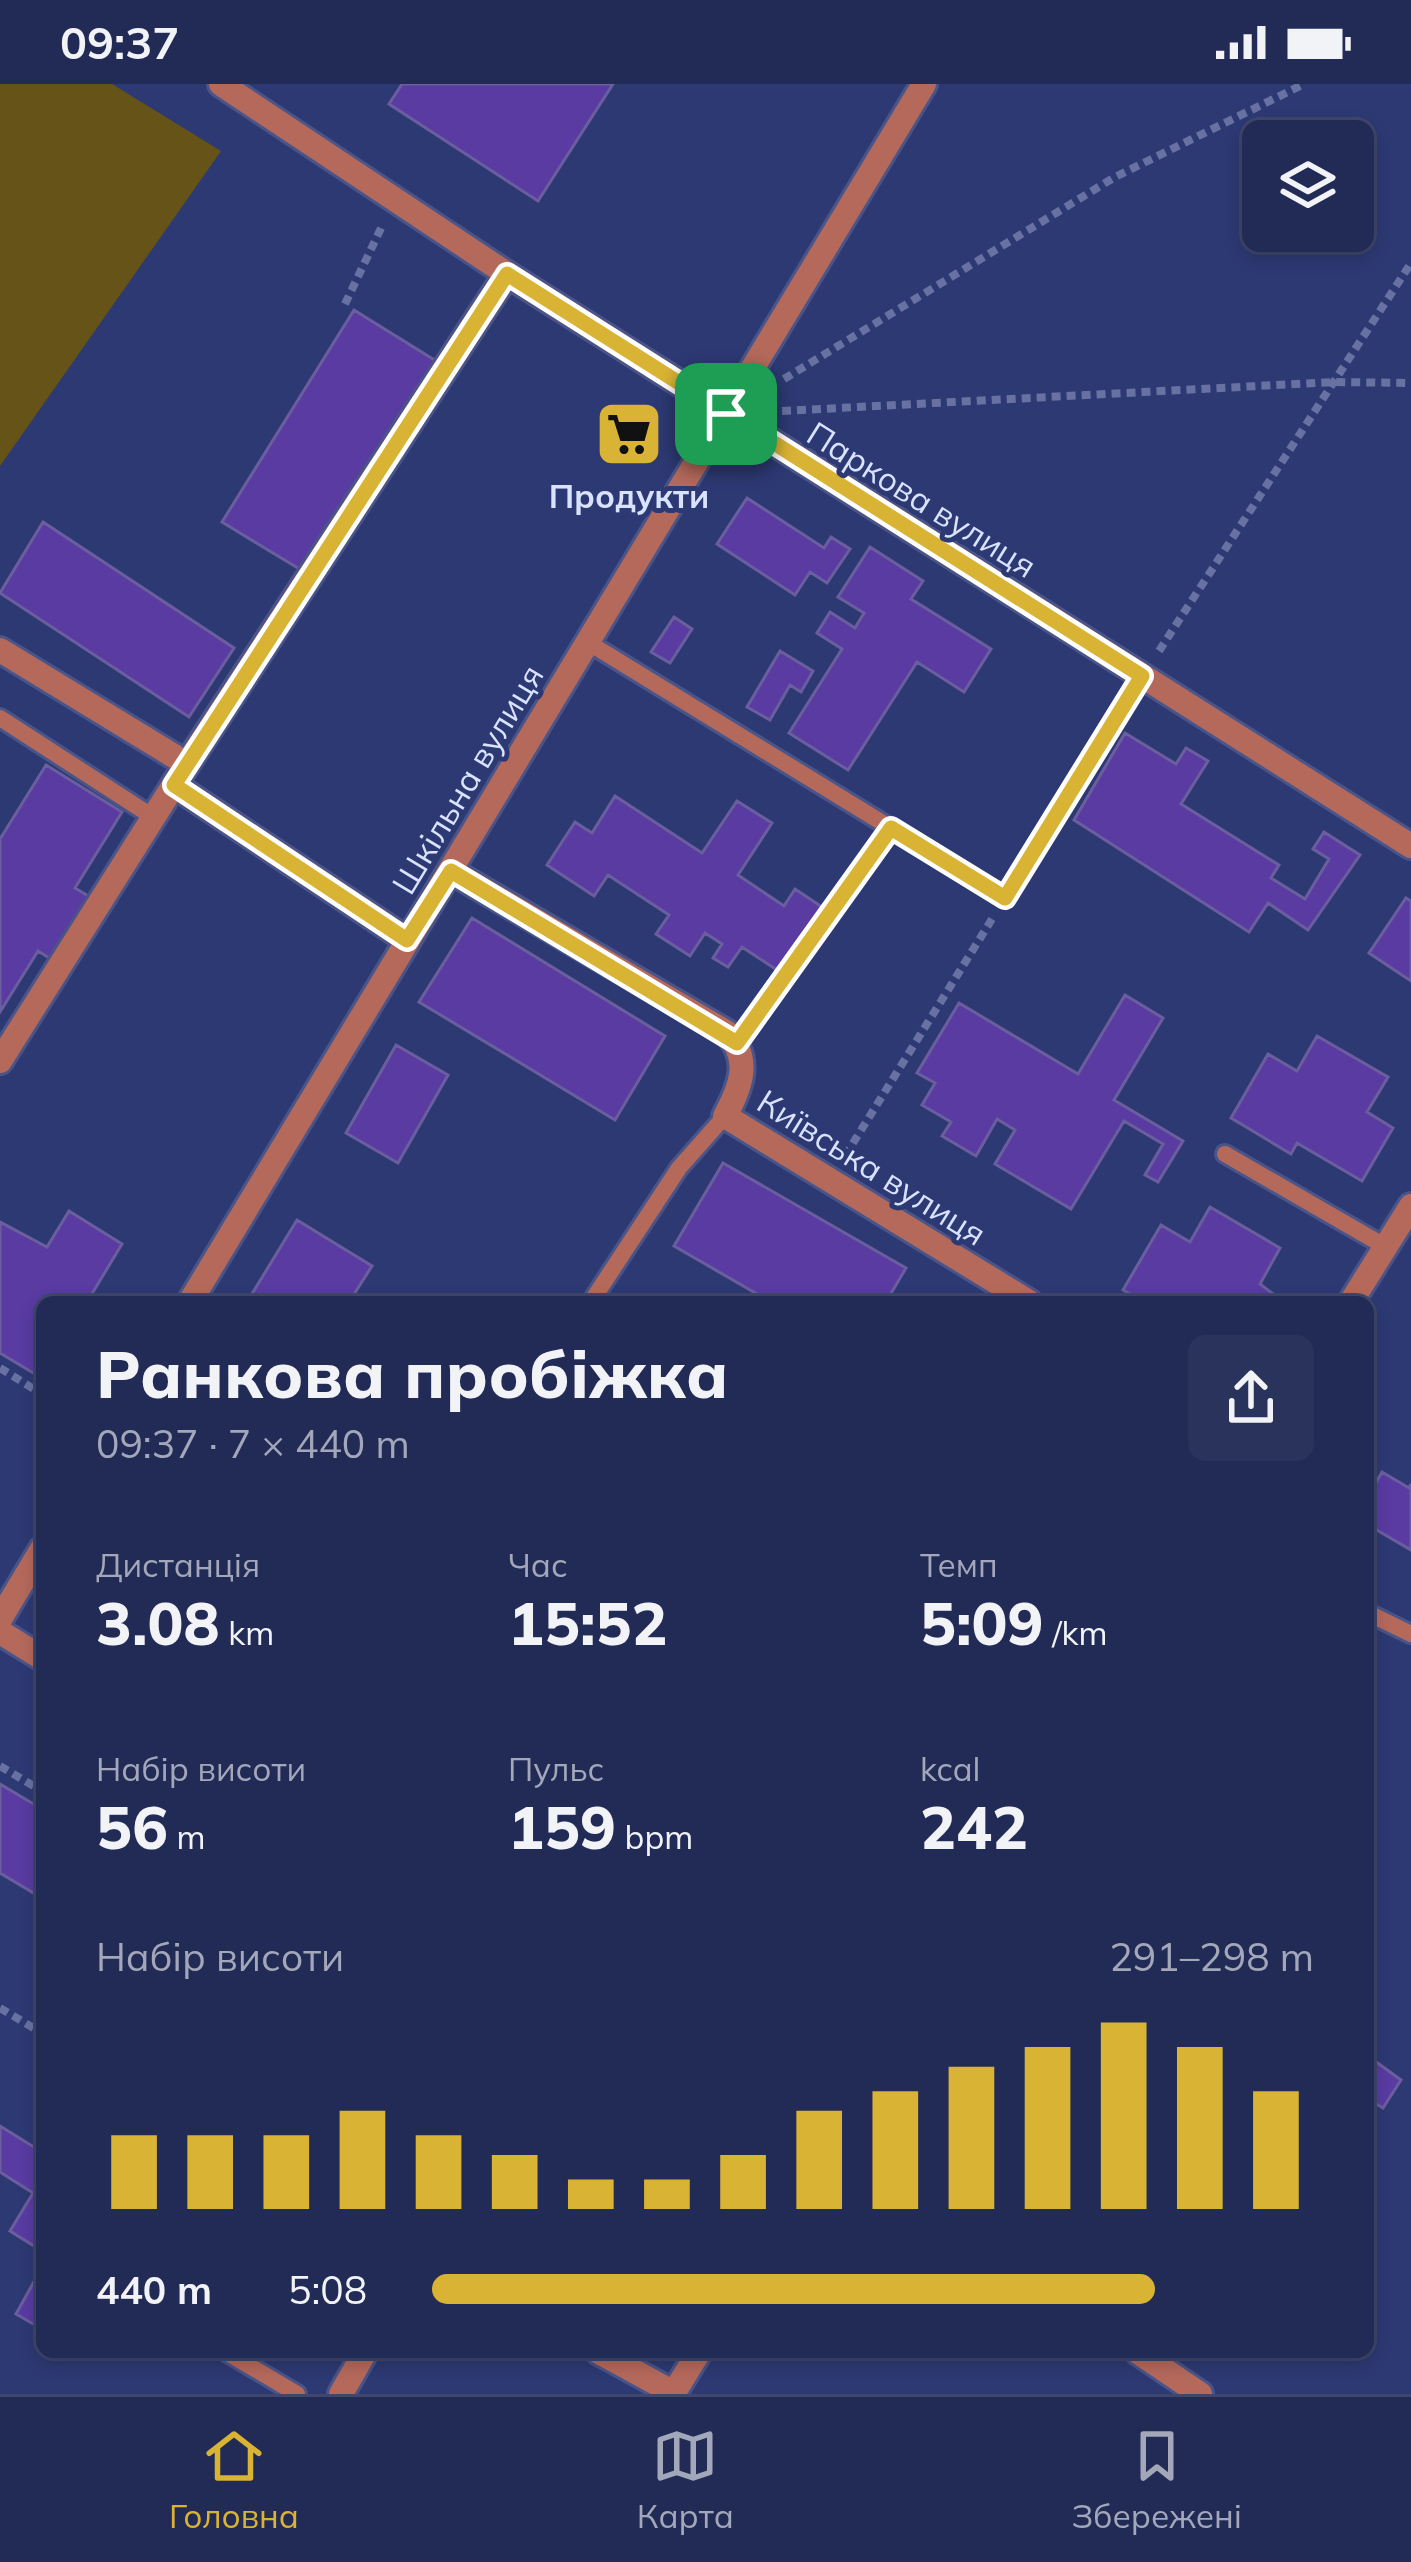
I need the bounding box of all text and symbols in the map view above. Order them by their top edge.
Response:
text: 09:37 [60,14,179,70]
map controls [1242,120,1374,252]
button: layers [1242,120,1374,252]
pin [675,363,777,465]
icon: arrive [693,381,759,447]
supermarket icon: Продукти [594,399,664,469]
street label: Паркова вулиця [800,412,1044,586]
place label: Продукти [549,475,709,516]
street label: Шкільна вулиця [382,657,552,901]
street label: Київська вулиця [750,1080,994,1254]
text: Ранкова пробіжка [96,1332,728,1415]
button: share [1188,1335,1314,1461]
text: 09:37 · 7 × 440 m [96,1419,410,1468]
text: Дистанція [96,1544,260,1585]
text: Час [508,1544,568,1585]
text: Темп [920,1544,998,1585]
text: 3.08 [96,1585,220,1660]
text: 15:52 [508,1585,668,1660]
text: 5:09 [920,1585,1044,1660]
text: km [220,1612,274,1653]
text: /km [1044,1612,1108,1653]
text: Набір висоти [96,1748,306,1789]
text: Пульс [508,1748,604,1789]
text: kcal [920,1748,980,1789]
text: 56 [96,1789,168,1864]
text: 159 [508,1789,616,1864]
text: 242 [920,1789,1028,1864]
text: m [168,1816,206,1857]
text: bpm [616,1816,693,1857]
text: Набір висоти [96,1932,344,1981]
text: 291–298 m [1109,1932,1314,1981]
text: 440 m [96,2265,212,2314]
text: 5:08 [288,2265,367,2314]
tab: Головна [169,2423,299,2536]
tab: Карта [637,2423,734,2536]
tab: Збережені [1072,2423,1242,2536]

